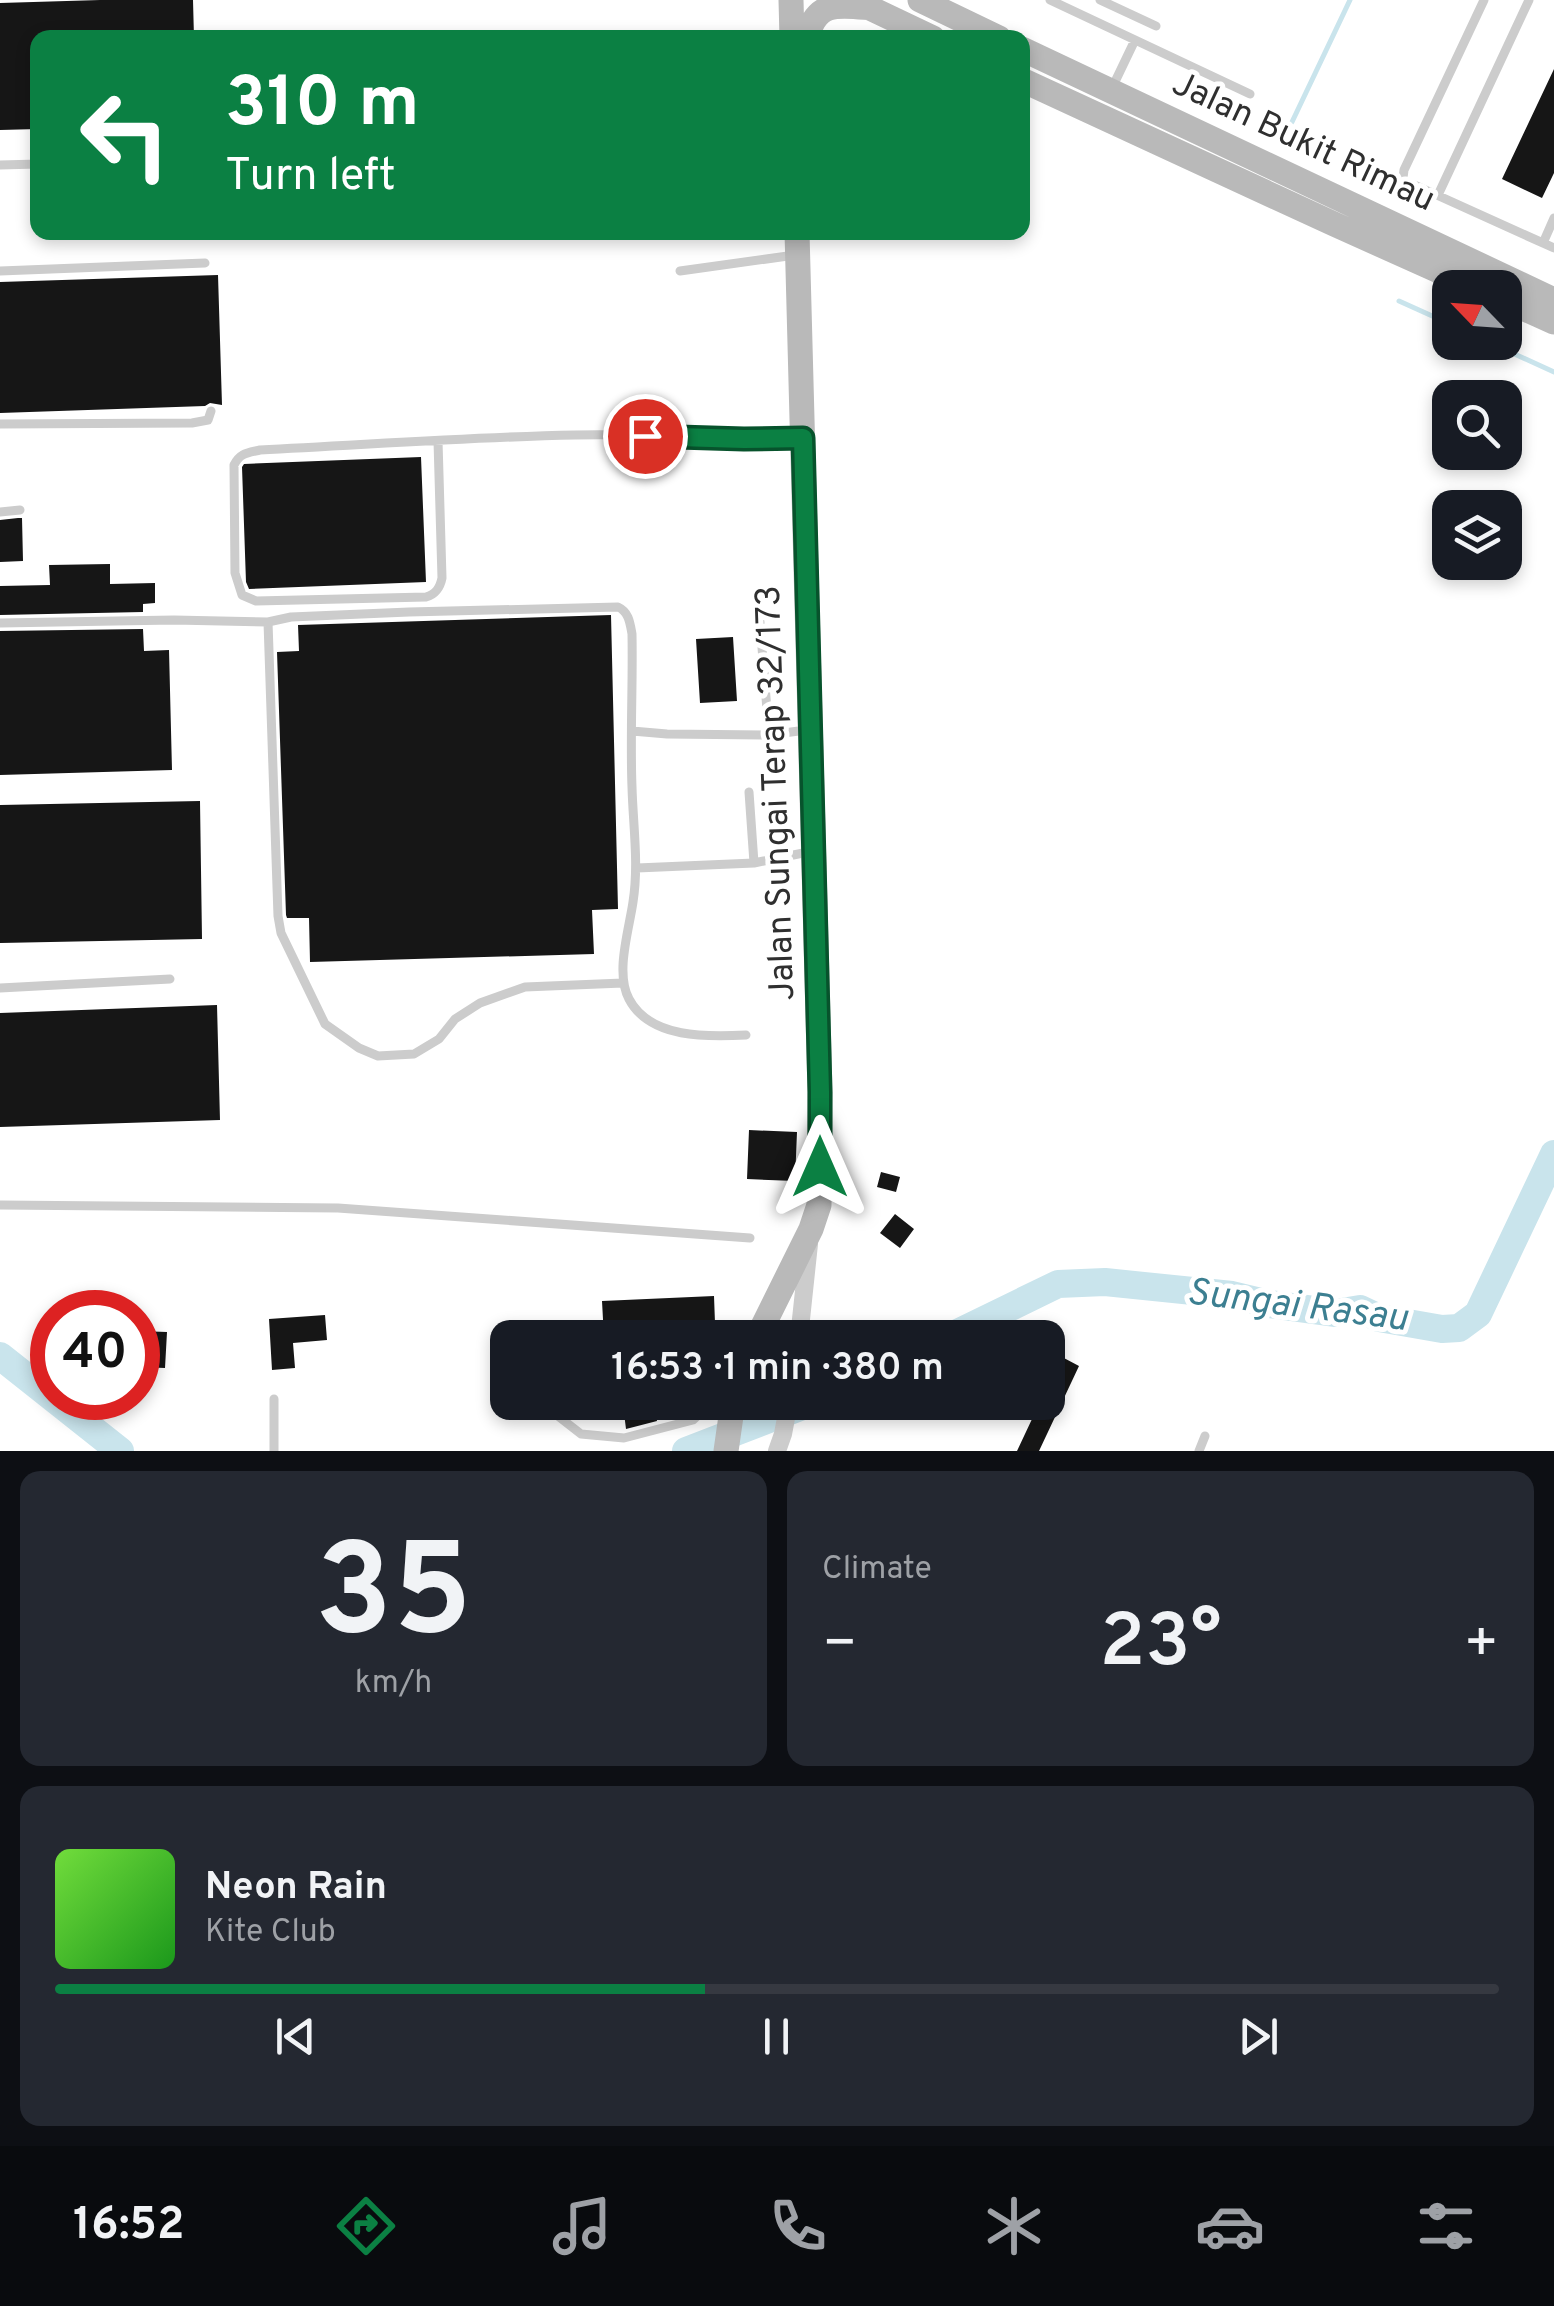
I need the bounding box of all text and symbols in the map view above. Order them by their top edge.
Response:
text: 310 m [225,62,420,151]
street label: Jalan Bukit Rimau [1164,63,1442,223]
icon: left [60,70,190,200]
text: Turn left [225,149,396,206]
north arrow [1432,270,1522,360]
map controls [1432,270,1522,580]
button: search [1432,380,1522,470]
pin [603,394,688,479]
icon: arrive [618,409,673,464]
button: layers [1432,490,1522,580]
street label: Jalan Sungai Terap 32/173 [748,585,806,1001]
position arrow [768,1115,872,1219]
water label: Sungai Rasau [1184,1269,1412,1345]
speed limit sign: 40 [30,1290,160,1420]
text: 16:53 · 1 min · 380 m [611,1345,944,1394]
text: 35 [315,1516,472,1681]
text: Climate [822,1550,932,1590]
text: 23° [1100,1598,1221,1693]
text: − [822,1611,857,1681]
text: + [1464,1611,1499,1681]
text: km/h [355,1664,432,1704]
text: Neon Rain [205,1864,387,1913]
text: Kite Club [205,1913,336,1953]
icon: previous [268,2009,323,2064]
icon: pause [749,2009,804,2064]
icon: next [1231,2009,1286,2064]
icon: directions [331,2191,401,2261]
icon: music [547,2191,617,2261]
icon: phone [763,2191,833,2261]
icon: climate [979,2191,1049,2261]
icon: car [1195,2191,1265,2261]
icon: filters [1411,2191,1481,2261]
text: 16:52 [73,2198,185,2255]

